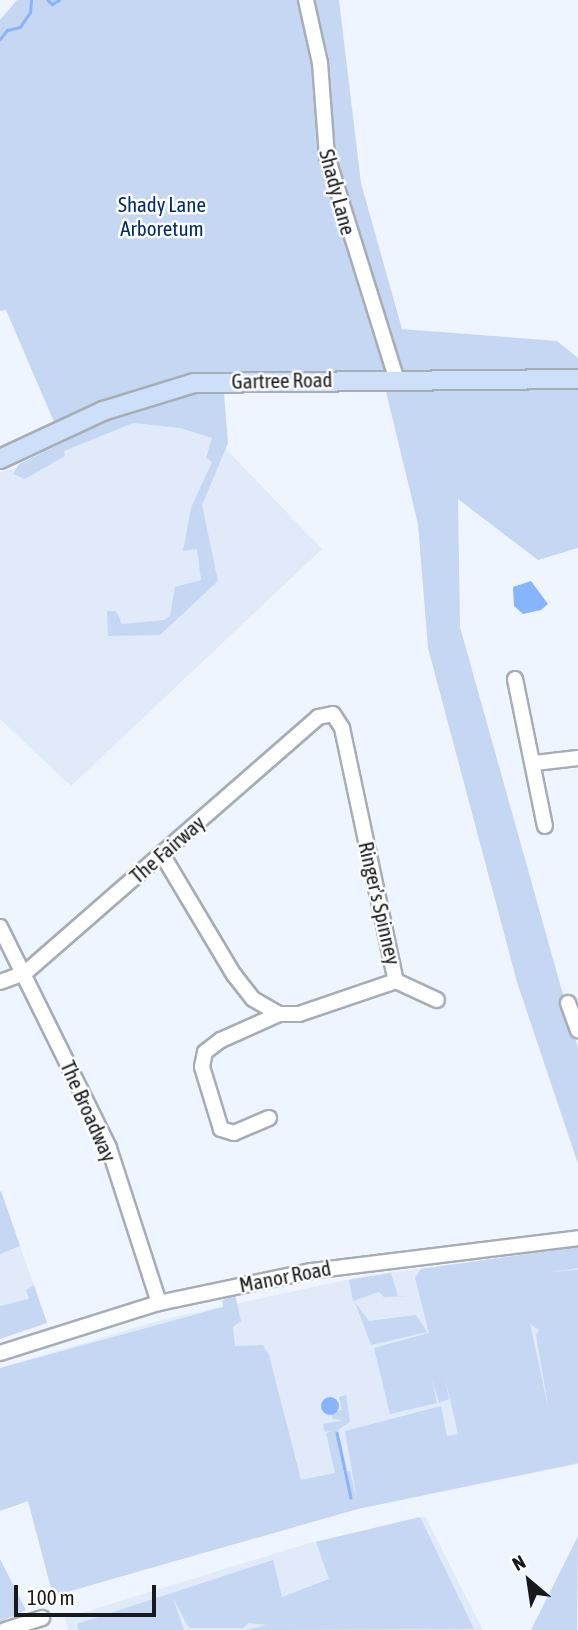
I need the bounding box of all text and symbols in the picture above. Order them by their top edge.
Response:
street label: Shady Lane [314,146,362,238]
park label: Shady Lane Arboretum [118,191,206,241]
street label: Gartree Road [231,367,333,393]
street label: The Fairway [124,810,210,888]
street label: Ringer's Spinney [354,839,406,967]
street label: The Broadway [56,1057,122,1165]
street label: Manor Road [237,1255,333,1297]
north arrow [494,1546,564,1616]
text: N [509,1550,529,1575]
scale bar [18,1570,159,1614]
text: 100 m [27,1585,75,1609]

